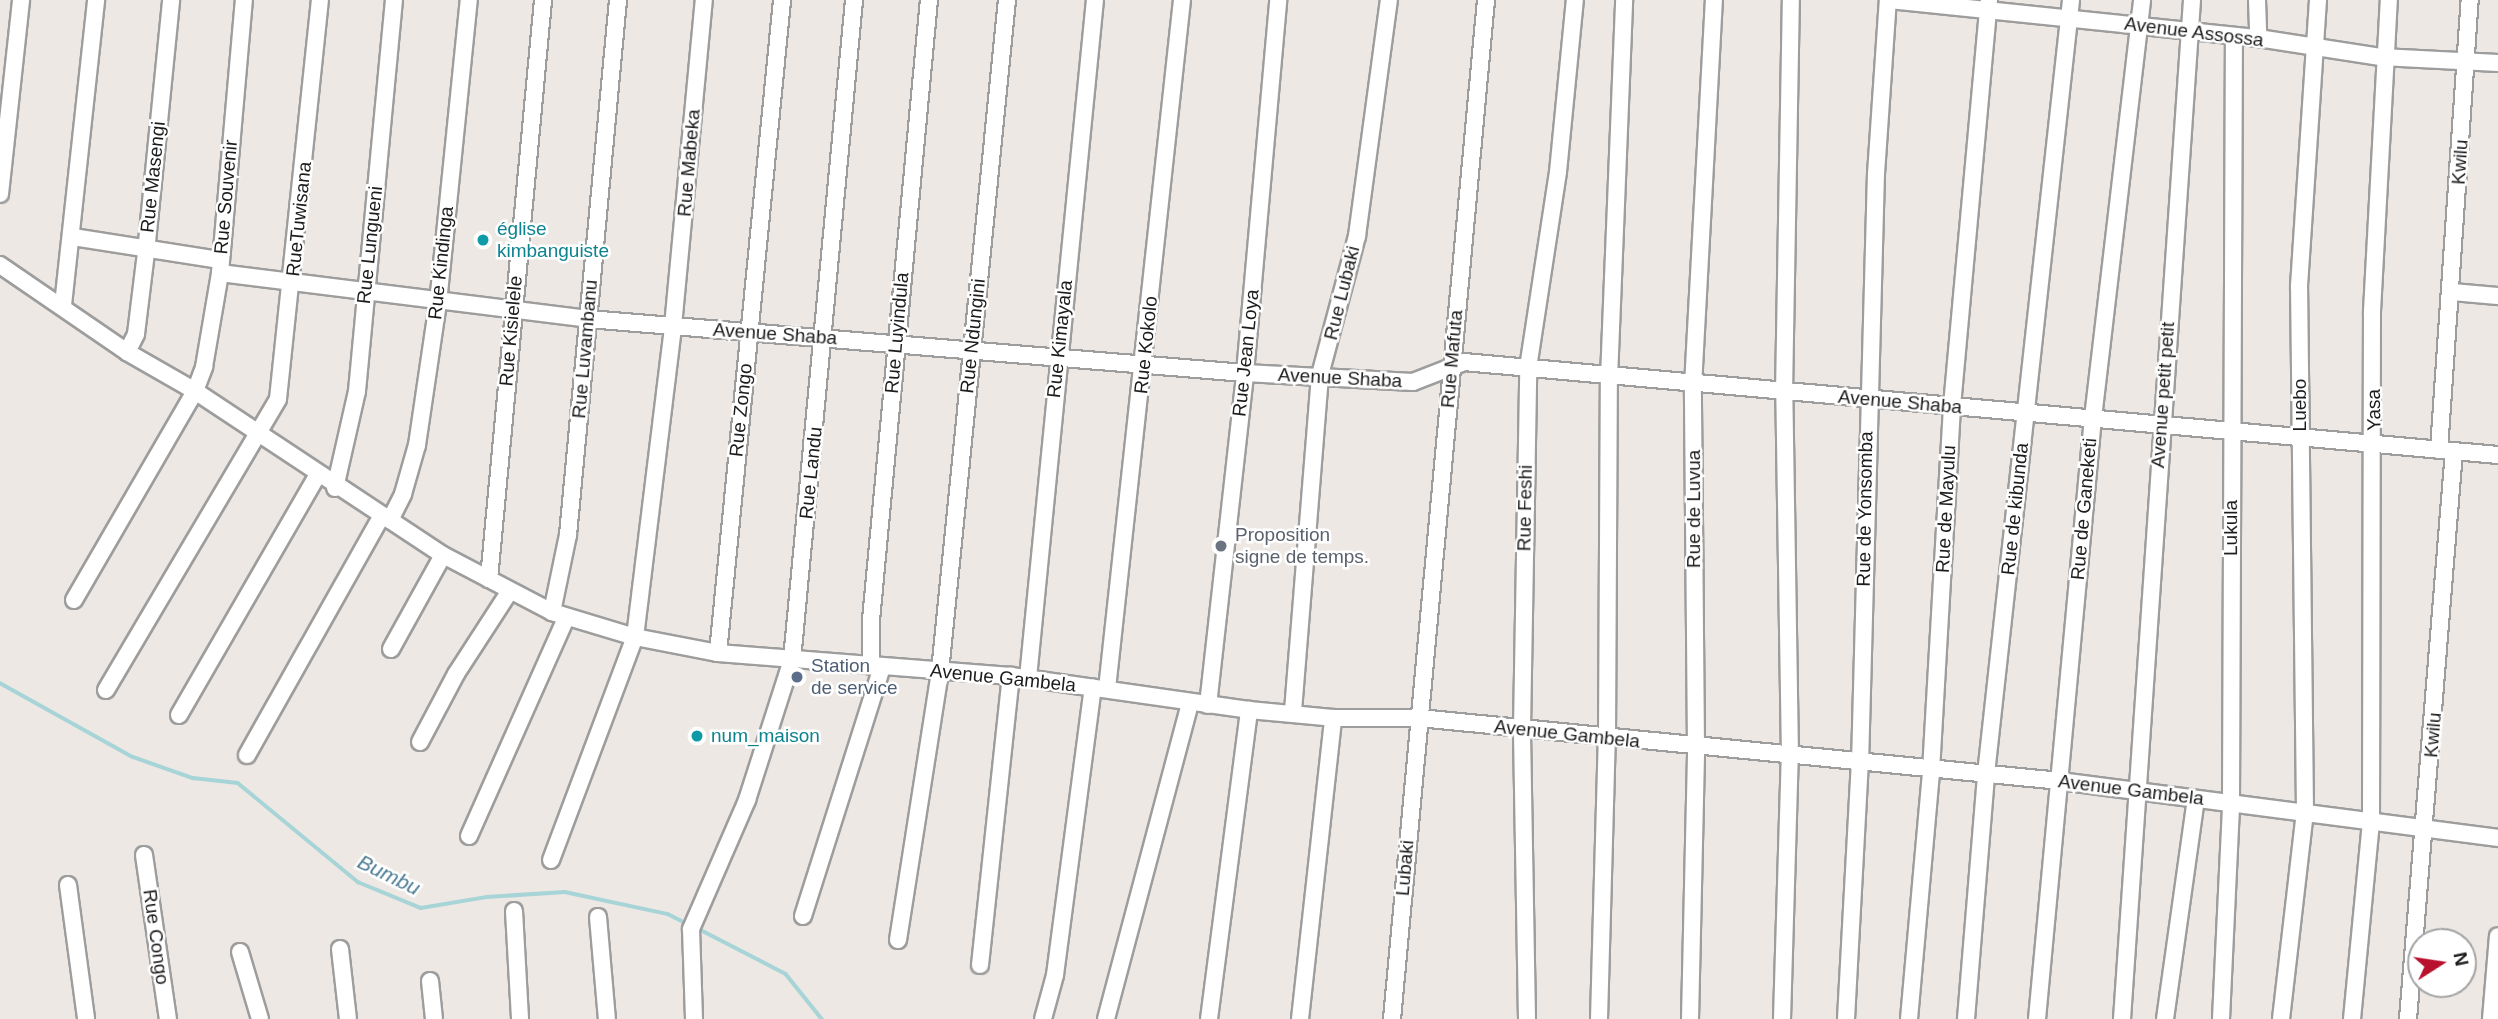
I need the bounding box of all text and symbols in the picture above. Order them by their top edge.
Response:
street label: Avenue Assossa [2123,12,2265,52]
street label: Rue Mabeka [673,108,705,218]
street label: Rue Masengi [136,120,170,234]
street label: Rue Souvenir [210,139,242,255]
street label: Kwilu [2447,139,2473,185]
street label: RueTuwisana [282,160,316,278]
street label: Rue Lungueni [352,185,388,305]
street label: Rue Kindinga [424,205,458,321]
place label: église kimbanguiste [497,218,609,262]
marker: église kimbanguiste [475,232,491,248]
street label: Rue Lubaki [1319,244,1365,342]
street label: Rue Luyindula [880,271,914,395]
street label: Rue Kisielele [495,275,527,387]
street label: Rue Ndungini [956,278,990,394]
street label: Rue Luvambanu [568,279,602,419]
street label: Rue Kimayala [1042,279,1078,399]
street label: Rue Jean Loya [1228,288,1264,418]
street label: Rue Kokolo [1130,295,1162,395]
street label: Rue Mafuta [1436,309,1468,409]
street label: Avenue Shaba [712,318,838,350]
street label: Avenue petit petit [2147,321,2179,469]
street label: Rue Zongo [725,362,757,458]
street label: Avenue Shaba [1277,363,1403,393]
street label: Luebo [2289,379,2311,431]
street label: Avenue Shaba [1837,385,1963,419]
street label: Yasa [2362,389,2386,431]
street label: Rue Landu [795,426,827,520]
street label: Rue de Yonsomba [1852,431,1878,587]
street label: Rue de Ganeketi [2066,437,2102,581]
street label: Rue de kibunda [1997,442,2033,576]
street label: Rue de Mayulu [1931,445,1961,573]
street label: Rue de Luvua [1683,450,1705,568]
street label: Rue Feshi [1513,465,1537,551]
street label: Lukula [2220,500,2242,556]
place label: Proposition signe de temps. [1235,524,1369,568]
marker: Proposition signe de temps. [1213,538,1229,554]
place label: Station de service [811,655,898,699]
street label: Avenue Gambela [929,659,1077,697]
marker: Station de service [789,669,805,685]
street label: Kwilu [2420,711,2446,759]
street label: Avenue Gambela [1493,715,1641,753]
place label: num_maison [711,725,820,747]
marker: num_maison [689,728,705,744]
street label: Avenue Gambela [2057,770,2205,810]
street label: Lubaki [1391,839,1419,897]
water label: Bumbu [354,849,424,901]
street label: Rue Congo [138,888,174,986]
north arrow [2407,928,2477,998]
text: N [2449,950,2473,968]

